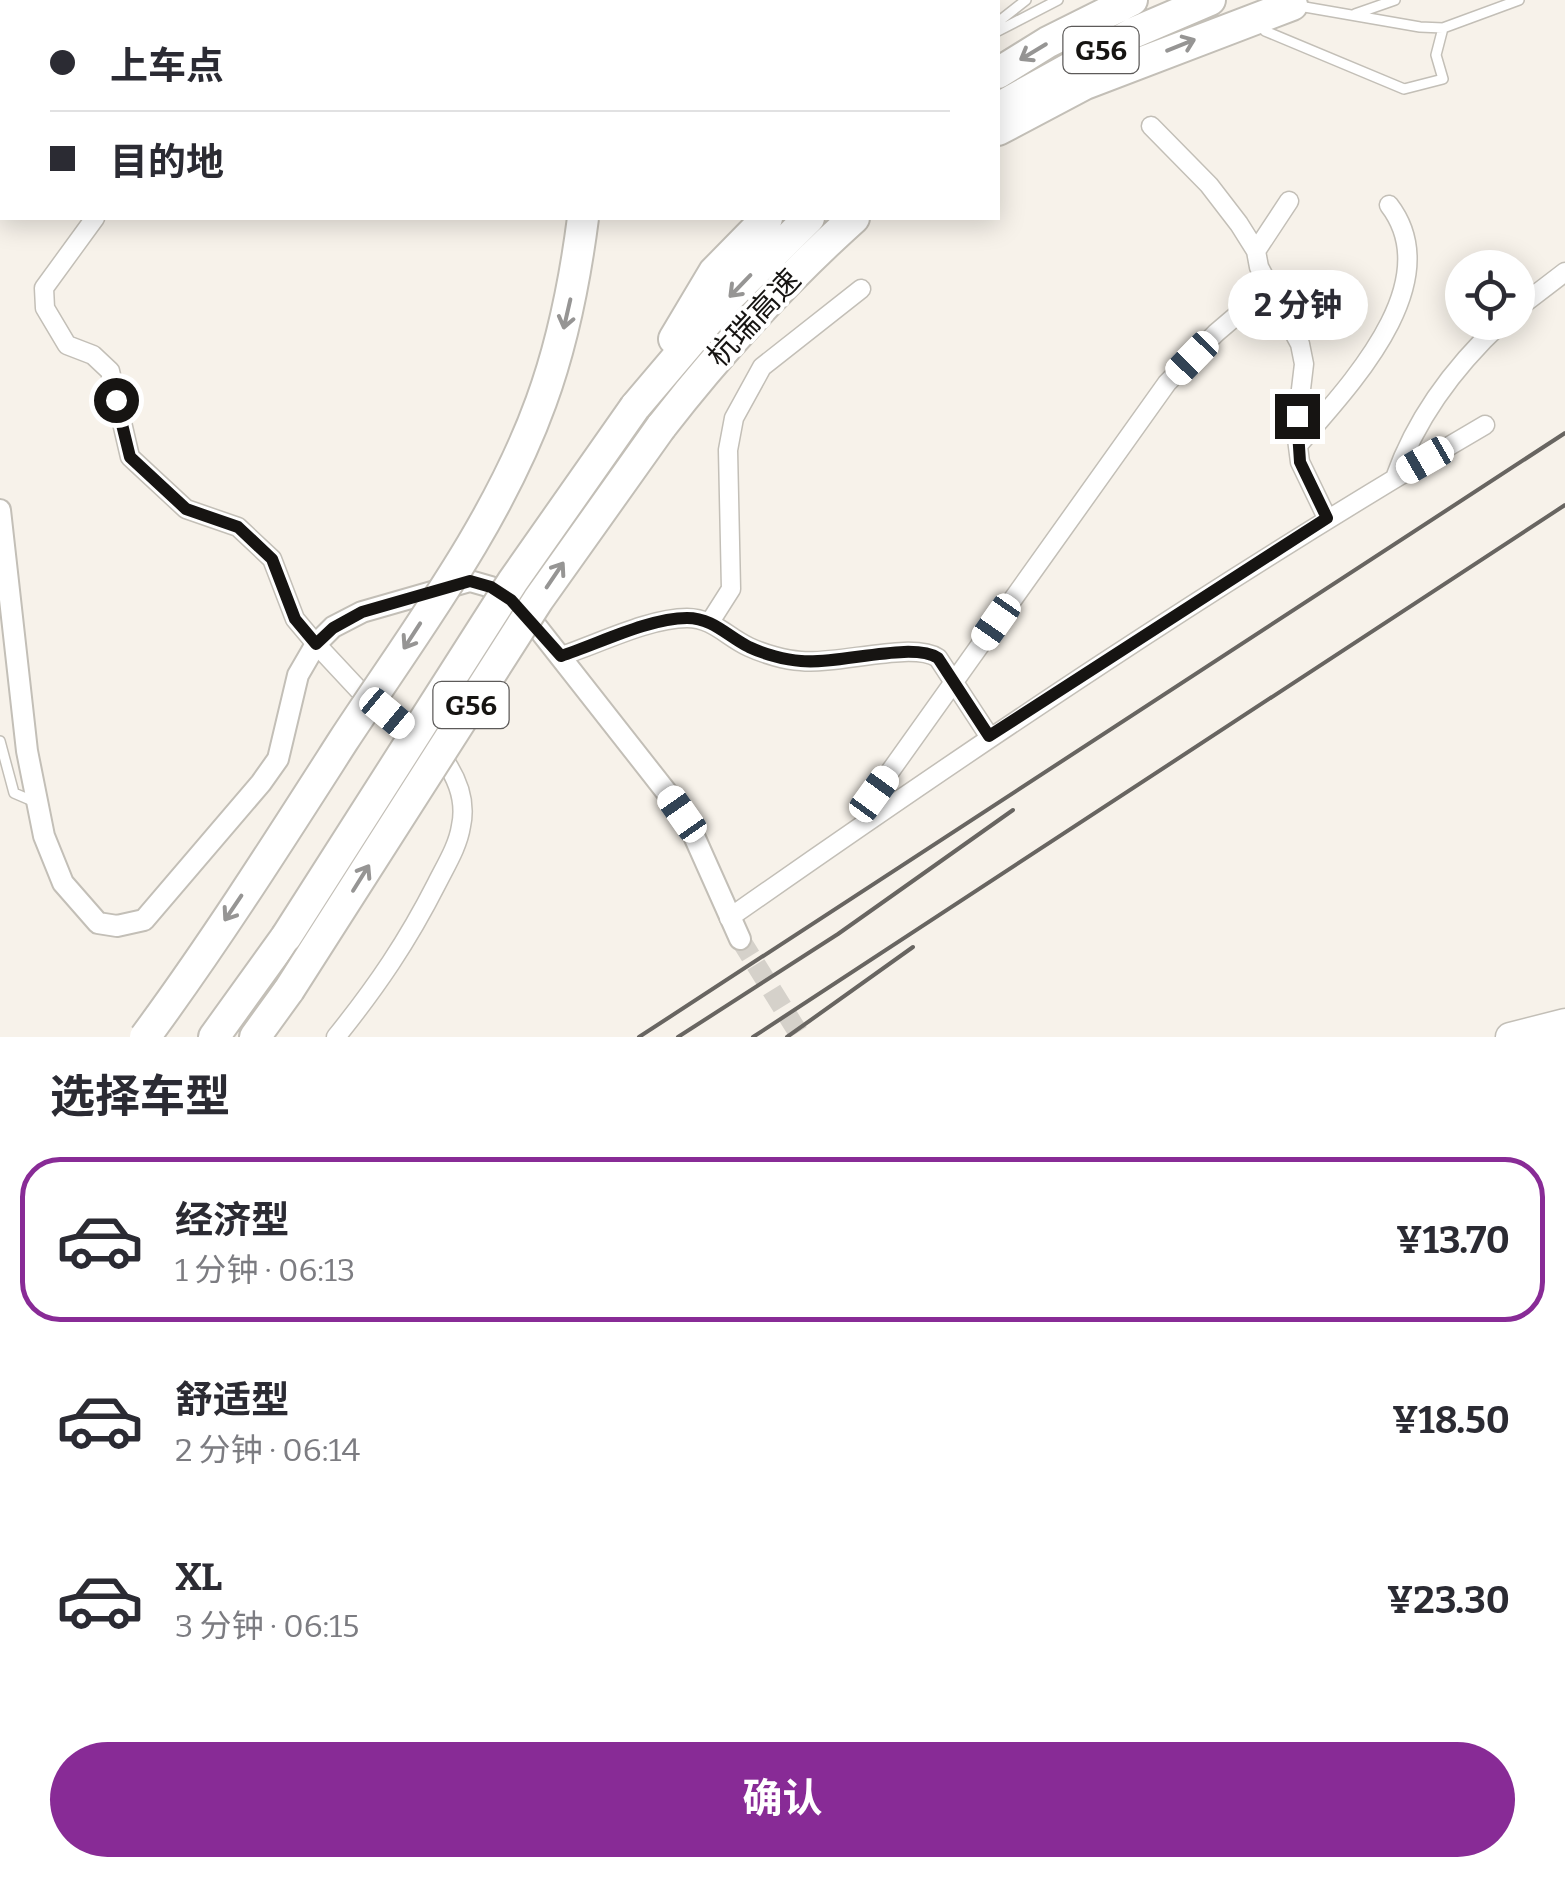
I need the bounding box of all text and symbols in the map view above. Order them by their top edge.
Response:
road number: G56 [1064,27,1138,73]
one-way arrow [1165,34,1196,52]
one-way arrow [1019,42,1048,62]
text: 上车点 [110,43,224,89]
text: 目的地 [110,139,224,185]
map controls [1445,250,1535,340]
button: locate [1445,250,1535,340]
street label: 杭瑞高速 [700,262,808,374]
callout: 2 分钟 [1227,271,1367,341]
one-way arrow [728,274,752,298]
text: 2 分钟 [1254,286,1342,324]
one-way arrow [557,297,575,329]
car [1160,326,1224,390]
route start [94,378,139,423]
route end [1275,394,1320,439]
car [1392,432,1458,488]
one-way arrow [544,561,565,589]
car [967,589,1025,655]
one-way arrow [401,621,422,649]
car [354,682,420,744]
road number: G56 [434,682,508,728]
car [844,761,904,827]
car [653,781,711,847]
one-way arrow [350,864,371,893]
one-way arrow [223,893,244,921]
text: 选择车型 [50,1070,230,1124]
icon: car [55,1195,145,1285]
text: 经济型 [175,1197,289,1243]
text: ¥13.70 [1396,1217,1510,1263]
text: 1 分钟 · 06:13 [175,1251,355,1289]
icon: car [55,1375,145,1465]
text: 舒适型 [175,1377,289,1423]
text: ¥18.50 [1392,1397,1510,1443]
text: 2 分钟 · 06:14 [175,1431,360,1469]
text: XL [175,1554,222,1600]
icon: car [55,1555,145,1645]
text: ¥23.30 [1387,1577,1510,1623]
text: 3 分钟 · 06:15 [175,1607,359,1645]
button: 确认 [50,1742,1515,1857]

